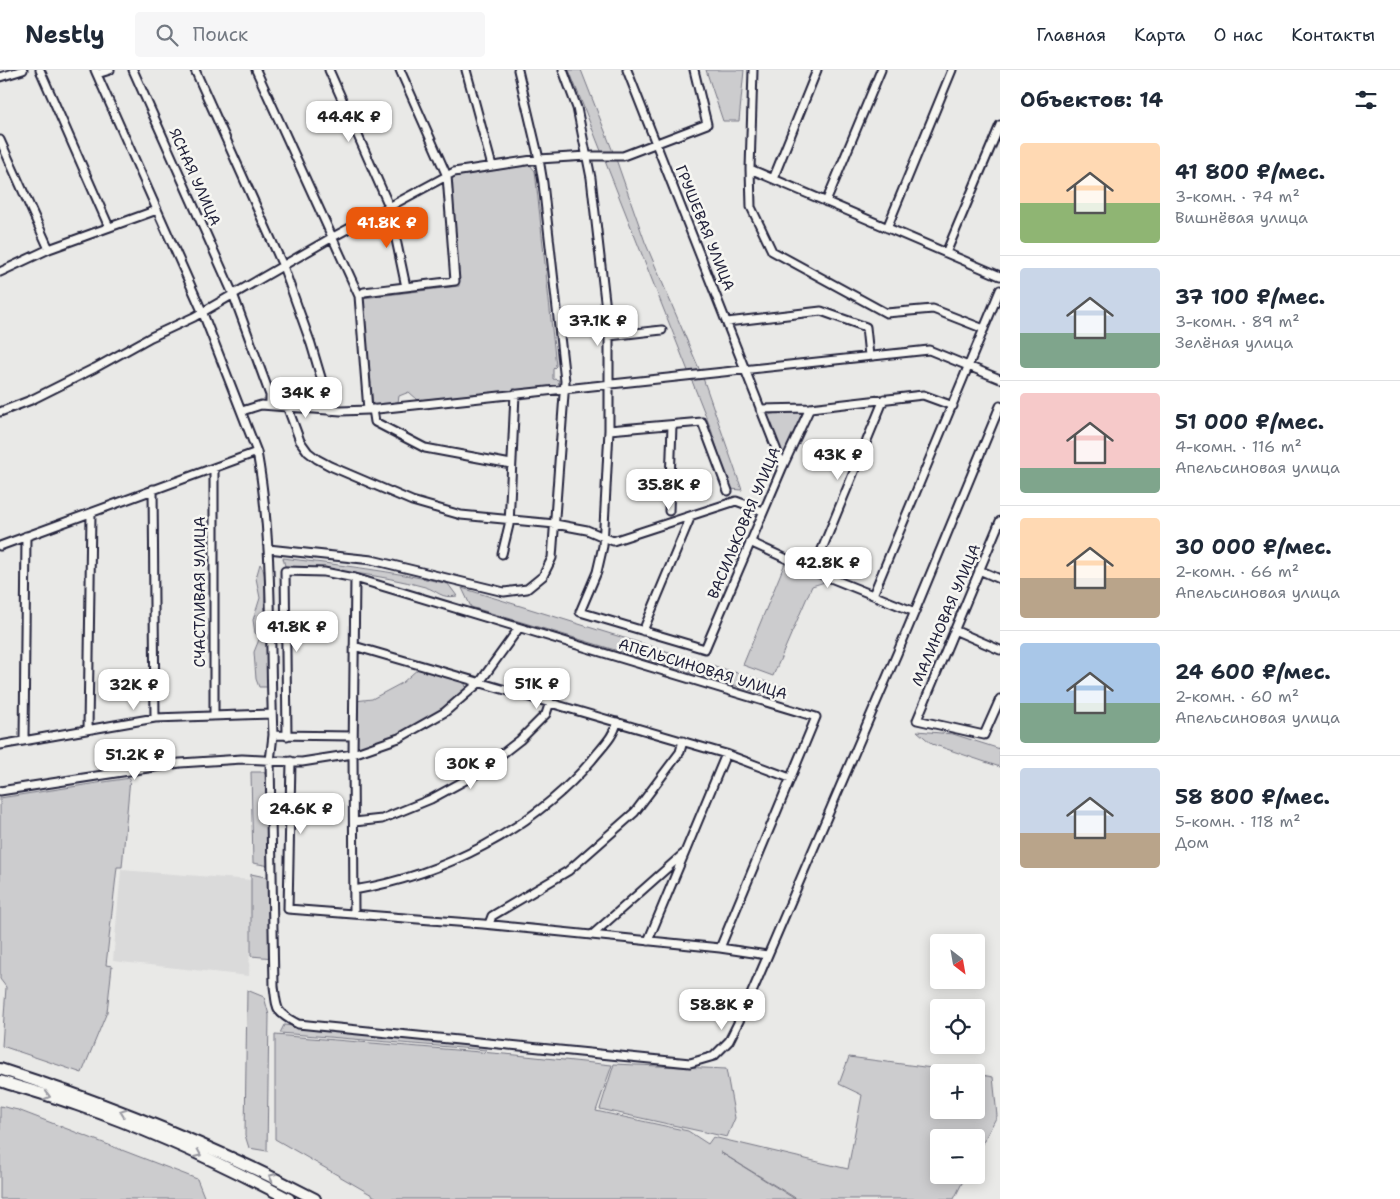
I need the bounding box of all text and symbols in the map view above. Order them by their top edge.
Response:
search box [135,12,485,57]
text: Nestly [25,19,105,51]
icon: search [153,21,181,49]
text: Поиск [193,22,248,47]
text: Главная [1036,23,1106,47]
text: Карта [1134,23,1186,47]
text: О нас [1214,23,1263,47]
text: Контакты [1291,23,1375,47]
text: Объектов: 14 [1020,86,1163,114]
icon: filters [1352,86,1380,114]
pin: 44.4K ₽ [303,100,395,143]
text: 44.4K ₽ [317,106,381,127]
street label: ЯСНАЯ УЛИЦА [165,125,226,229]
text: 41 800 ₽/мес. [1175,158,1325,186]
street label: ГРУШЕВАЯ УЛИЦА [671,162,739,294]
icon: home [1060,163,1120,223]
text: 3-комн. · 74 m² [1175,186,1300,207]
pin: 41.8K ₽ [341,206,433,249]
text: Вишнёвая улица [1175,207,1308,228]
text: 41.8K ₽ [357,212,417,233]
text: 37 100 ₽/мес. [1175,283,1325,311]
icon: home [1060,288,1120,348]
pin: 37.1K ₽ [552,304,644,347]
text: 37.1K ₽ [569,310,627,331]
text: 3-комн. · 89 m² [1175,311,1300,332]
text: Зелёная улица [1175,332,1293,353]
pin: 34K ₽ [271,376,341,419]
text: 34K ₽ [281,382,331,403]
text: 51 000 ₽/мес. [1175,408,1324,436]
icon: home [1060,413,1120,473]
text: 4-комн. · 116 m² [1175,436,1302,457]
pin: 43K ₽ [803,438,873,481]
street label: ВАСИЛЬКОВАЯ УЛИЦА [703,444,785,602]
text: 43K ₽ [813,444,863,465]
text: Апельсиновая улица [1175,457,1340,478]
pin: 35.8K ₽ [623,468,715,511]
text: 35.8K ₽ [637,474,701,495]
street label: СЧАСТЛИВАЯ УЛИЦА [190,516,210,668]
text: 30 000 ₽/мес. [1175,533,1332,561]
icon: home [1060,538,1120,598]
street label: МАЛИНОВАЯ УЛИЦА [907,541,985,689]
pin: 42.8K ₽ [782,546,874,589]
text: 42.8K ₽ [796,552,860,573]
text: 2-комн. · 66 m² [1175,561,1299,582]
text: Апельсиновая улица [1175,582,1340,603]
pin: 41.8K ₽ [251,610,343,653]
text: 41.8K ₽ [267,616,327,637]
street label: АПЕЛЬСИНОВАЯ УЛИЦА [616,634,790,704]
text: 24 600 ₽/мес. [1175,658,1331,686]
icon: home [1060,663,1120,723]
pin: 32K ₽ [99,668,169,711]
pin: 51K ₽ [502,668,572,710]
text: 51K ₽ [515,673,559,694]
text: 32K ₽ [109,674,159,695]
text: 2-комн. · 60 m² [1175,686,1299,707]
text: Апельсиновая улица [1175,707,1340,728]
pin: 51.2K ₽ [89,738,181,781]
text: 51.2K ₽ [105,744,165,765]
pin: 30K ₽ [436,748,506,790]
text: 30K ₽ [446,753,496,774]
text: 58 800 ₽/мес. [1175,783,1330,811]
icon: home [1060,788,1120,848]
pin: 24.6K ₽ [255,792,347,835]
text: 24.6K ₽ [269,798,333,819]
text: 5-комн. · 118 m² [1175,811,1301,832]
text: Дом [1175,832,1209,853]
north arrow [930,934,985,989]
map controls [930,934,985,1184]
pin: 58.8K ₽ [676,988,768,1031]
text: 58.8K ₽ [690,994,754,1015]
button: locate [930,999,985,1054]
button: + [930,1064,985,1119]
one-way arrow [42,1090,50,1100]
one-way arrow [119,1108,128,1118]
button: − [930,1129,985,1184]
one-way arrow [193,1147,202,1158]
one-way arrow [268,1173,277,1183]

